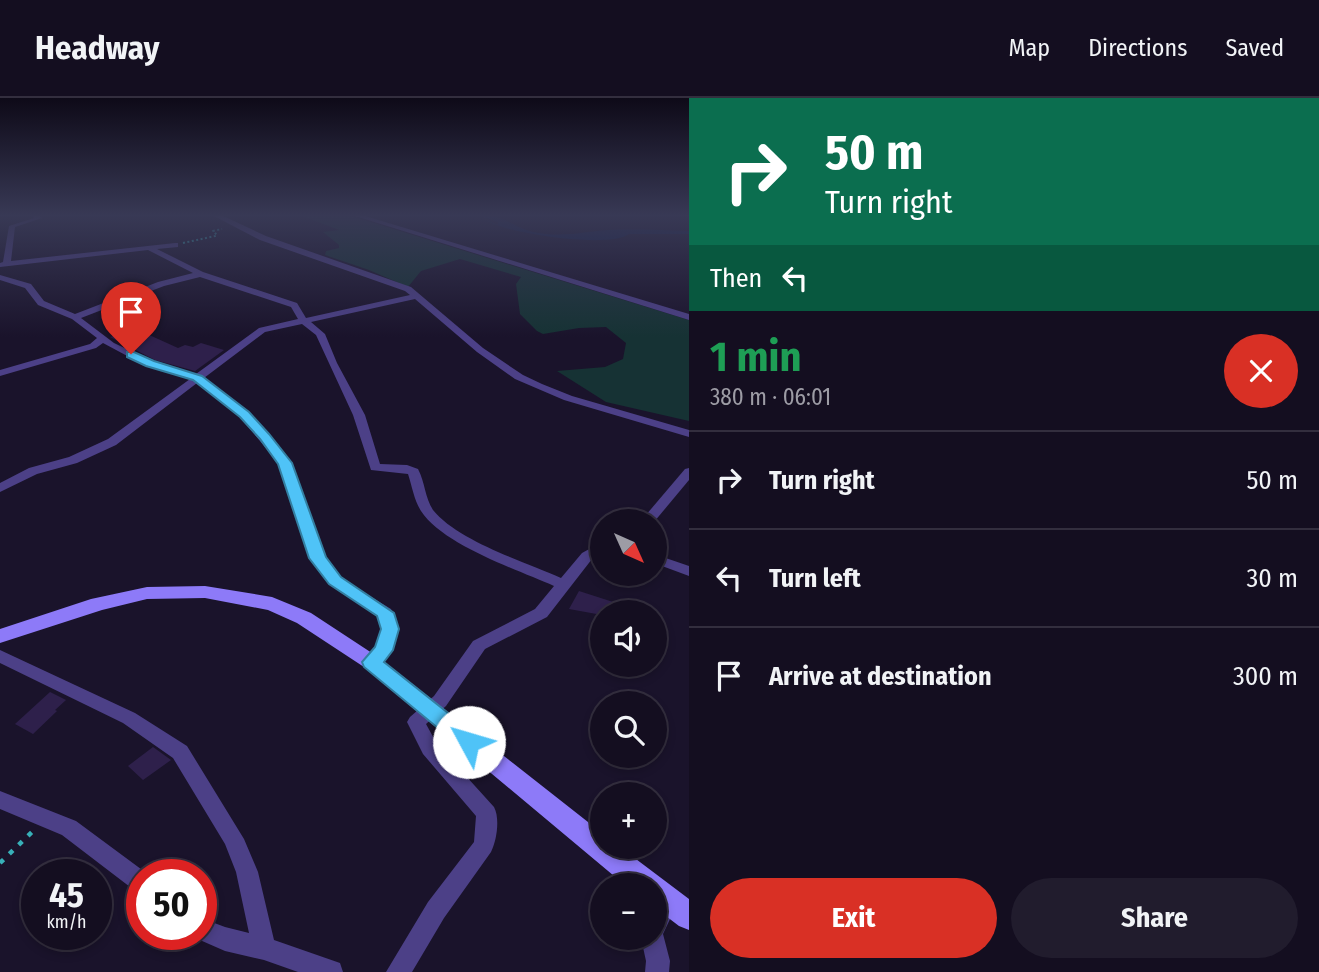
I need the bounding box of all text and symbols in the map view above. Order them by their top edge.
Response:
text: Headway [35,28,159,68]
text: Map [1009,34,1050,62]
text: Directions [1088,34,1187,62]
text: Saved [1225,34,1284,62]
text: 50 m [825,123,923,182]
icon: right [710,126,801,217]
text: Turn right [825,183,952,221]
icon: left [776,259,814,297]
text: Then [710,263,762,294]
pin [101,282,161,354]
icon: arrive [112,293,150,331]
text: 1 min [710,332,801,382]
button: close [1224,334,1298,408]
text: 380 m · 06:01 [710,383,831,411]
icon: right [710,461,748,499]
text: Turn right [769,465,875,496]
text: 50 m [1246,465,1298,496]
north arrow [590,509,667,586]
map controls [590,509,667,950]
icon: left [710,559,748,597]
text: Turn left [769,563,861,594]
text: 30 m [1247,563,1298,594]
button: sound [590,600,667,677]
icon: arrive [710,657,748,695]
text: Arrive at destination [769,661,992,692]
text: 300 m [1233,661,1298,692]
button: search [590,691,667,768]
position arrow [432,705,506,779]
button: + [590,782,667,859]
speed limit sign: 50 [126,859,217,950]
button: − [590,873,667,950]
text: 45 [49,874,84,916]
button: Exit [710,878,997,958]
button: Share [1011,878,1298,958]
text: km/h [46,911,87,933]

